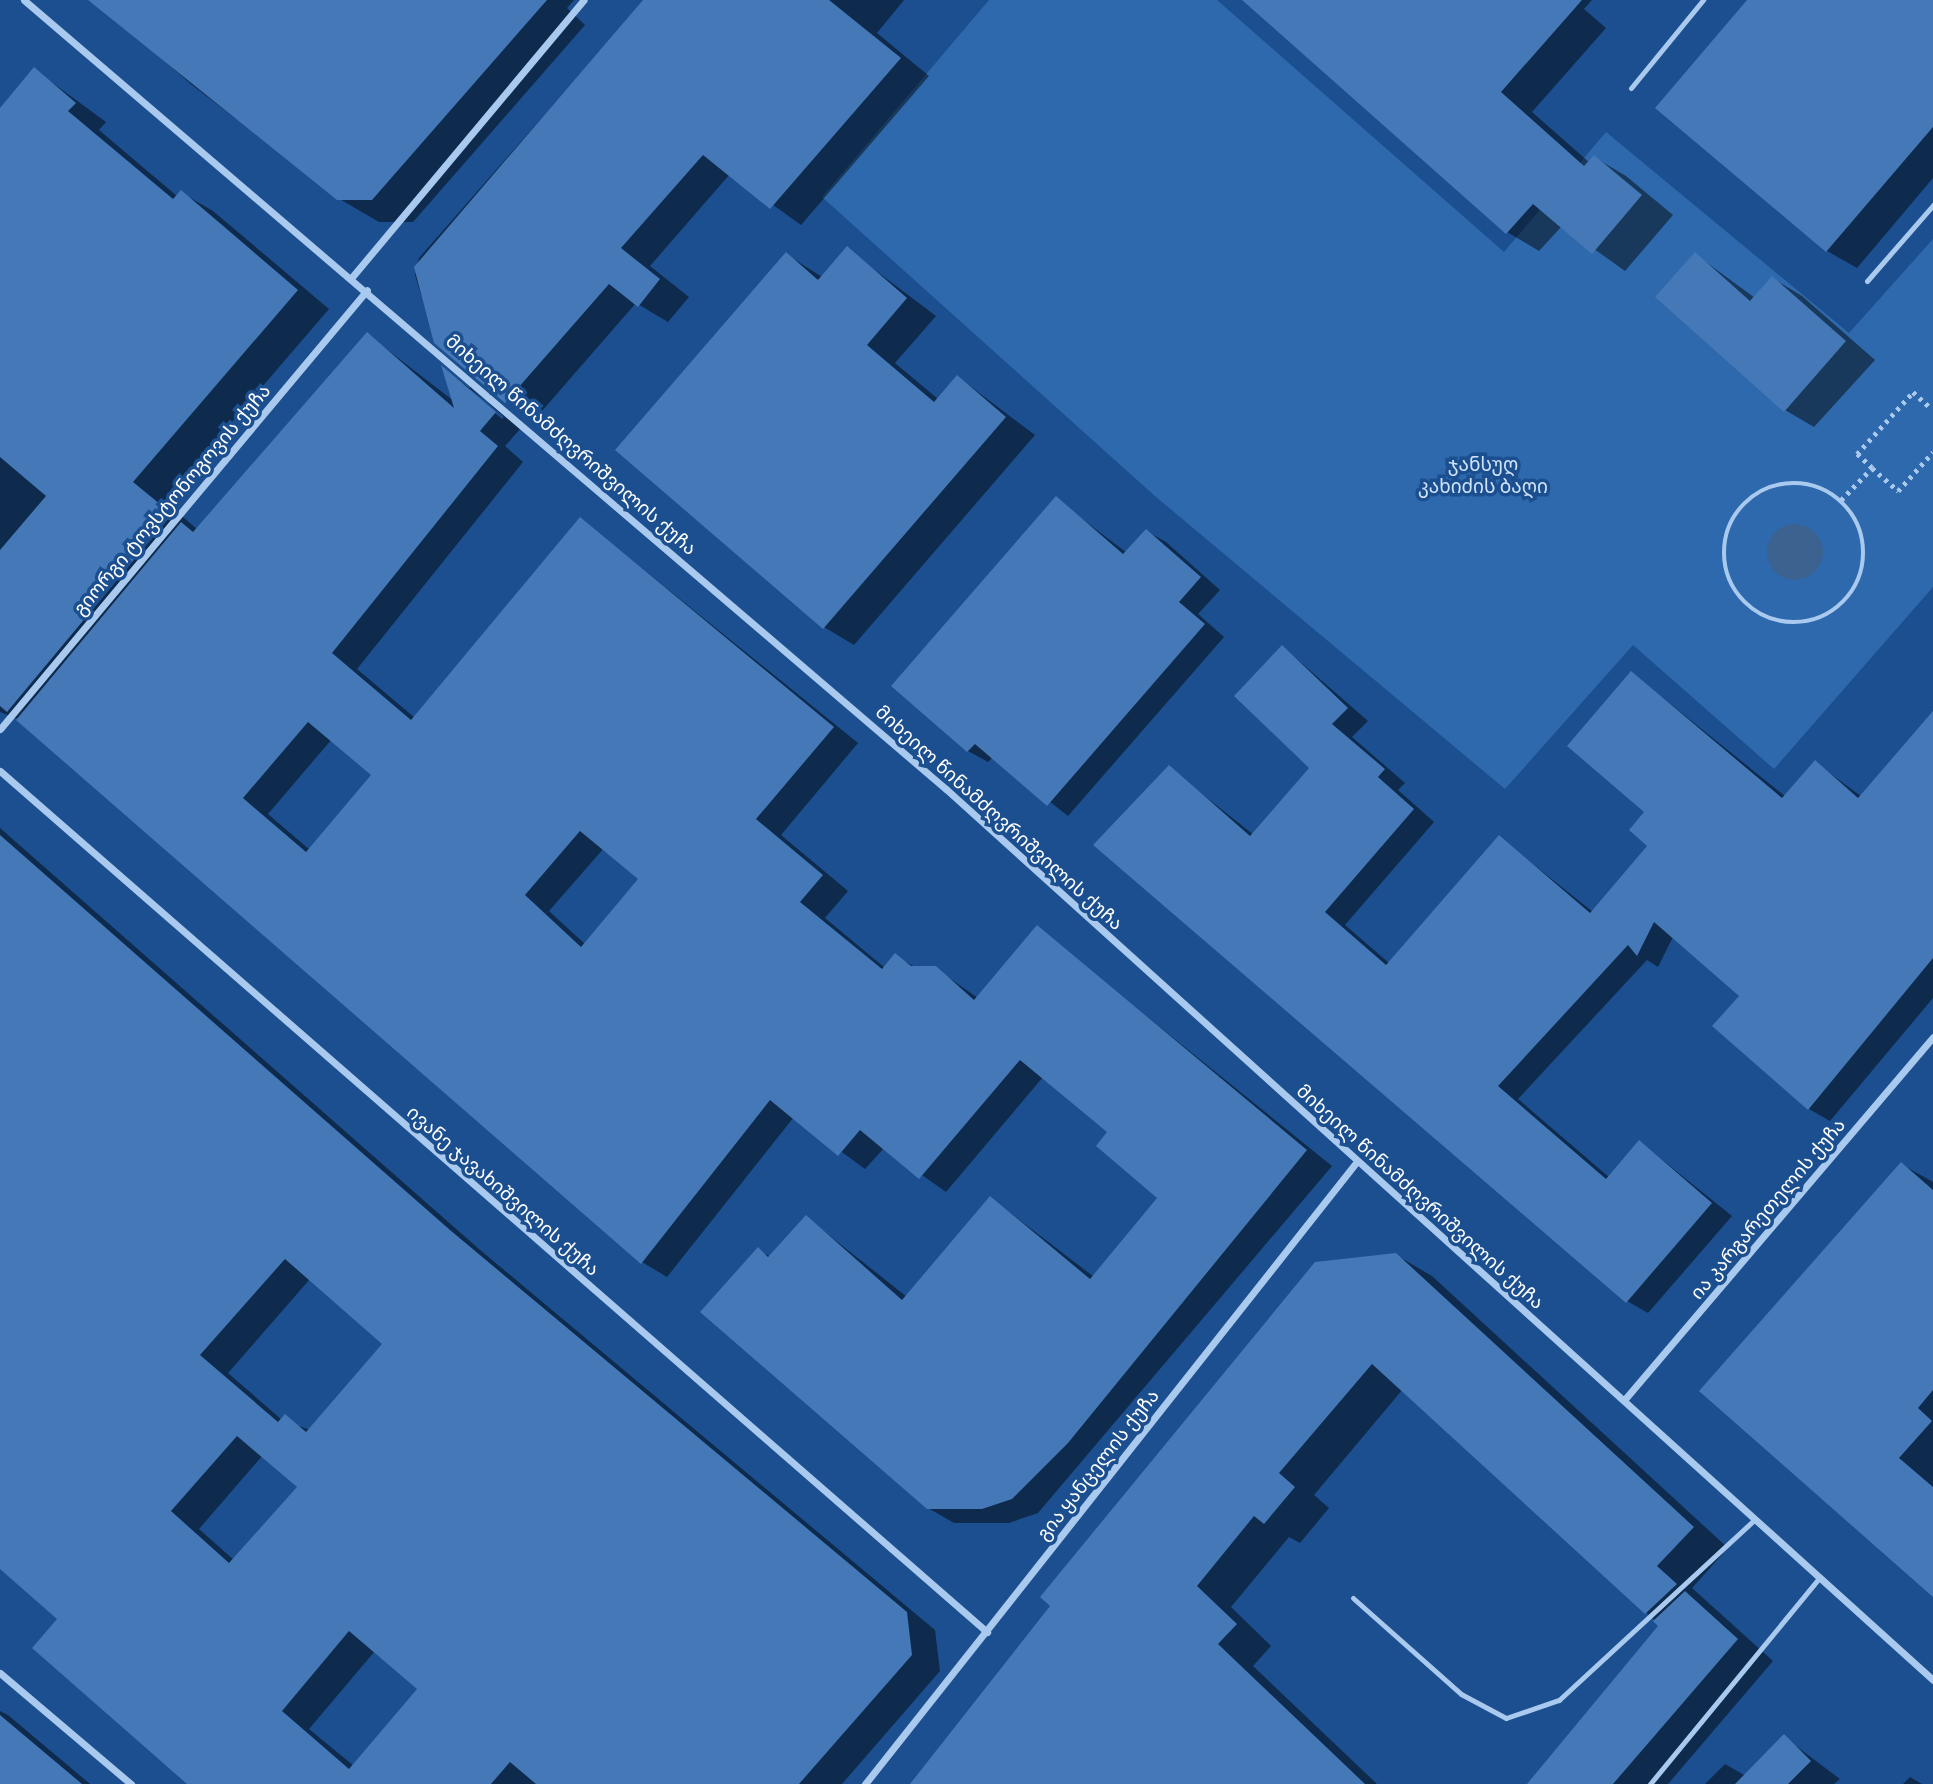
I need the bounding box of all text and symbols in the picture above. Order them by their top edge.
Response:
street label: მიხეილ წინამძღვრიშვილის ქუჩა [441,330,701,560]
street label: გიორგი ტოვსტონოგოვის ქუჩა [69,380,275,620]
park label: ჯანსუღ კახიძის ბაღი [1418,454,1548,498]
street label: მიხეილ წინამძღვრიშვილის ქუჩა [871,701,1127,935]
street label: მიხეილ წინამძღვრიშვილის ქუჩა [1292,1080,1548,1314]
street label: ივანე ჯავახიშვილის ქუჩა [402,1101,604,1281]
street label: ია კარგარეთელის ქუჩა [1686,1114,1850,1304]
street label: გია ყანცელის ქუჩა [1032,1385,1164,1545]

